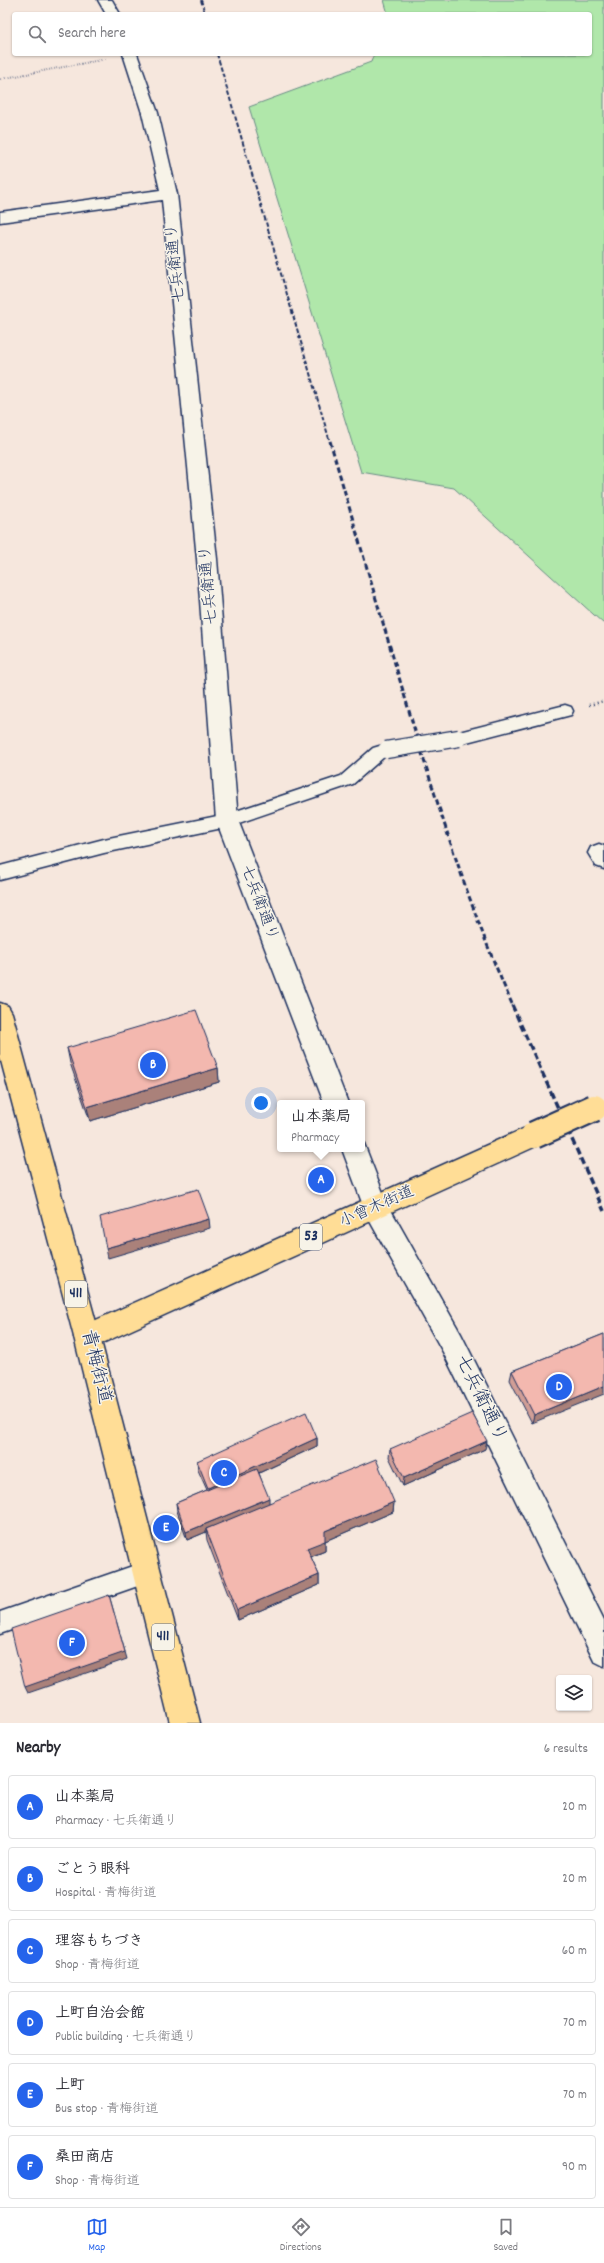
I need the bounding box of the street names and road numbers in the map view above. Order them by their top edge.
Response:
street label: 七兵衛通り [160,222,192,304]
street label: 七兵衛通り [194,544,224,626]
street label: 七兵衛通り [234,862,284,944]
street label: 小曾木街道 [336,1180,418,1234]
road number: 53 [300,1224,322,1250]
road number: 411 [65,1281,87,1307]
street label: 青梅街道 [73,1327,117,1407]
street label: 七兵衛通り [447,1350,513,1448]
road number: 411 [152,1624,174,1650]

